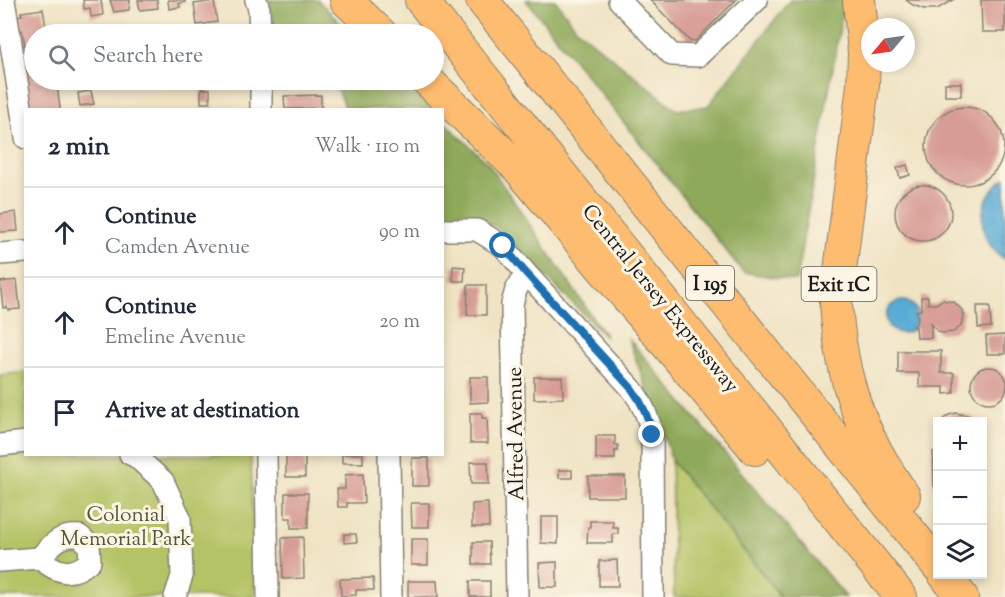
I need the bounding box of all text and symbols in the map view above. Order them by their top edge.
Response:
north arrow [861,18,915,72]
search box [24,24,444,90]
icon: search [45,41,78,74]
text: Search here [93,41,203,73]
text: 2 min [48,129,110,166]
text: Walk · 110 m [315,133,420,162]
street label: Central Jersey Expressway [574,198,745,400]
text: Continue [105,202,196,234]
icon: ahead [48,216,81,249]
text: 90 m [379,218,420,247]
route start [489,232,515,258]
text: Camden Avenue [105,234,250,263]
road number: I 195 [686,266,734,300]
road number: Exit 1C [802,267,876,301]
text: Continue [105,292,196,324]
icon: ahead [48,306,81,339]
text: 20 m [379,308,420,337]
text: Emeline Avenue [105,324,246,353]
street label: Alfred Avenue [501,367,533,501]
icon: arrive [48,396,81,429]
text: Arrive at destination [105,396,300,428]
map controls [933,417,987,579]
button: + [933,417,987,471]
route end [638,421,664,447]
button: − [933,471,987,525]
park label: Colonial Memorial Park [60,501,192,555]
button: layers [933,525,987,579]

